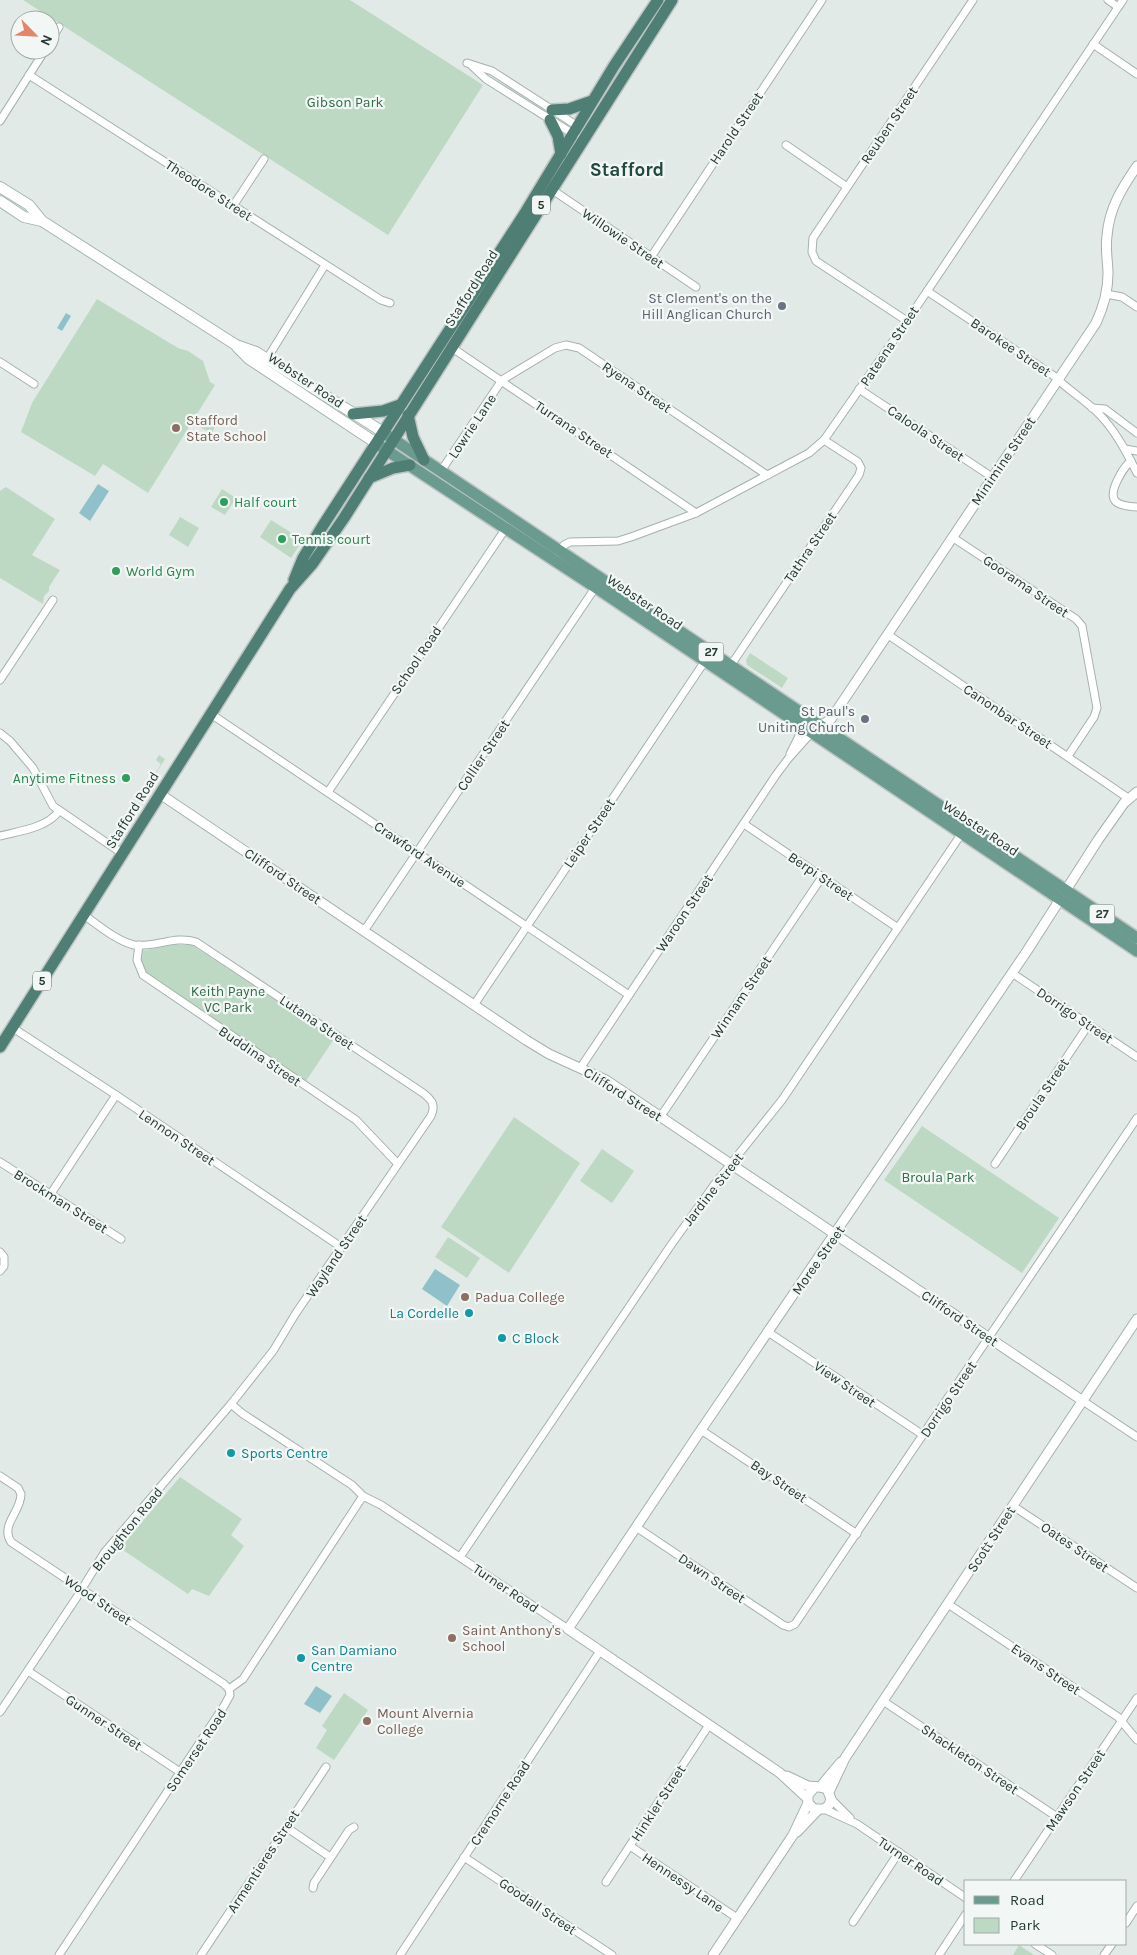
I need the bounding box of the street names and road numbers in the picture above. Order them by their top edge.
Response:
street label: Reuben Street [857,83,922,167]
street label: Harold Street [706,89,767,168]
street label: Theodore Street [162,156,255,225]
road number: 5 [532,196,550,214]
street label: Willowie Street [578,205,667,272]
street label: Stafford Road [441,247,502,330]
street label: Pateena Street [856,303,922,390]
street label: Barokee Street [967,314,1054,381]
street label: Webster Road [264,349,347,412]
street label: Ryena Street [599,358,675,417]
street label: Lowrie Lane [445,391,500,462]
street label: Turrana Street [532,397,616,462]
street label: Caloola Street [884,402,967,465]
street label: Minimine Street [967,414,1039,509]
street label: Tathra Street [781,509,840,586]
street label: Goorama Street [980,552,1072,621]
street label: Webster Road [603,571,686,634]
street label: School Road [387,623,446,698]
road number: 27 [698,642,724,662]
street label: Canonbar Street [960,680,1055,752]
street label: Collier Street [453,716,513,794]
street label: Stafford Road [102,769,163,852]
street label: Leiper Street [560,795,619,871]
street label: Webster Road [939,797,1022,860]
street label: Crawford Avenue [371,818,469,891]
street label: Clifford Street [241,844,324,908]
street label: Berpi Street [785,848,857,904]
street label: Waroon Street [652,871,717,955]
road number: 27 [1090,904,1114,924]
street label: Winnam Street [707,953,775,1042]
road number: 5 [33,971,51,990]
street label: Dorrigo Street [1033,984,1116,1047]
street label: Lutana Street [276,991,357,1053]
street label: Buddina Street [215,1023,304,1090]
street label: Broula Street [1012,1055,1073,1134]
street label: Clifford Street [580,1064,665,1125]
street label: Lennon Street [135,1106,218,1169]
street label: Jardine Street [680,1149,747,1229]
street label: Brockman Street [11,1166,111,1237]
street label: Wayland Street [302,1212,370,1301]
street label: Moree Street [788,1222,849,1298]
street label: Clifford Street [918,1286,1001,1350]
street label: View Street [810,1357,879,1411]
street label: Dorrigo Street [917,1358,980,1441]
street label: Bay Street [747,1456,810,1507]
street label: Broughton Road [88,1484,166,1575]
street label: Scott Street [964,1503,1019,1576]
street label: Oates Street [1038,1518,1112,1576]
street label: Dawn Street [675,1550,749,1607]
street label: Turner Road [470,1560,542,1617]
street label: Wood Street [61,1572,135,1629]
street label: Evans Street [1008,1640,1084,1699]
street label: Gunner Street [62,1691,145,1754]
street label: Somerset Road [162,1705,231,1795]
street label: Shackleton Street [918,1721,1022,1798]
street label: Mawson Street [1042,1746,1109,1834]
street label: Cremorne Road [467,1758,534,1849]
street label: Hinkler Street [627,1762,689,1845]
street label: Armentieres Street [224,1806,303,1916]
street label: Turner Road [875,1833,947,1890]
street label: Hennessy Lane [639,1849,727,1916]
street label: Goodall Street [496,1874,580,1939]

